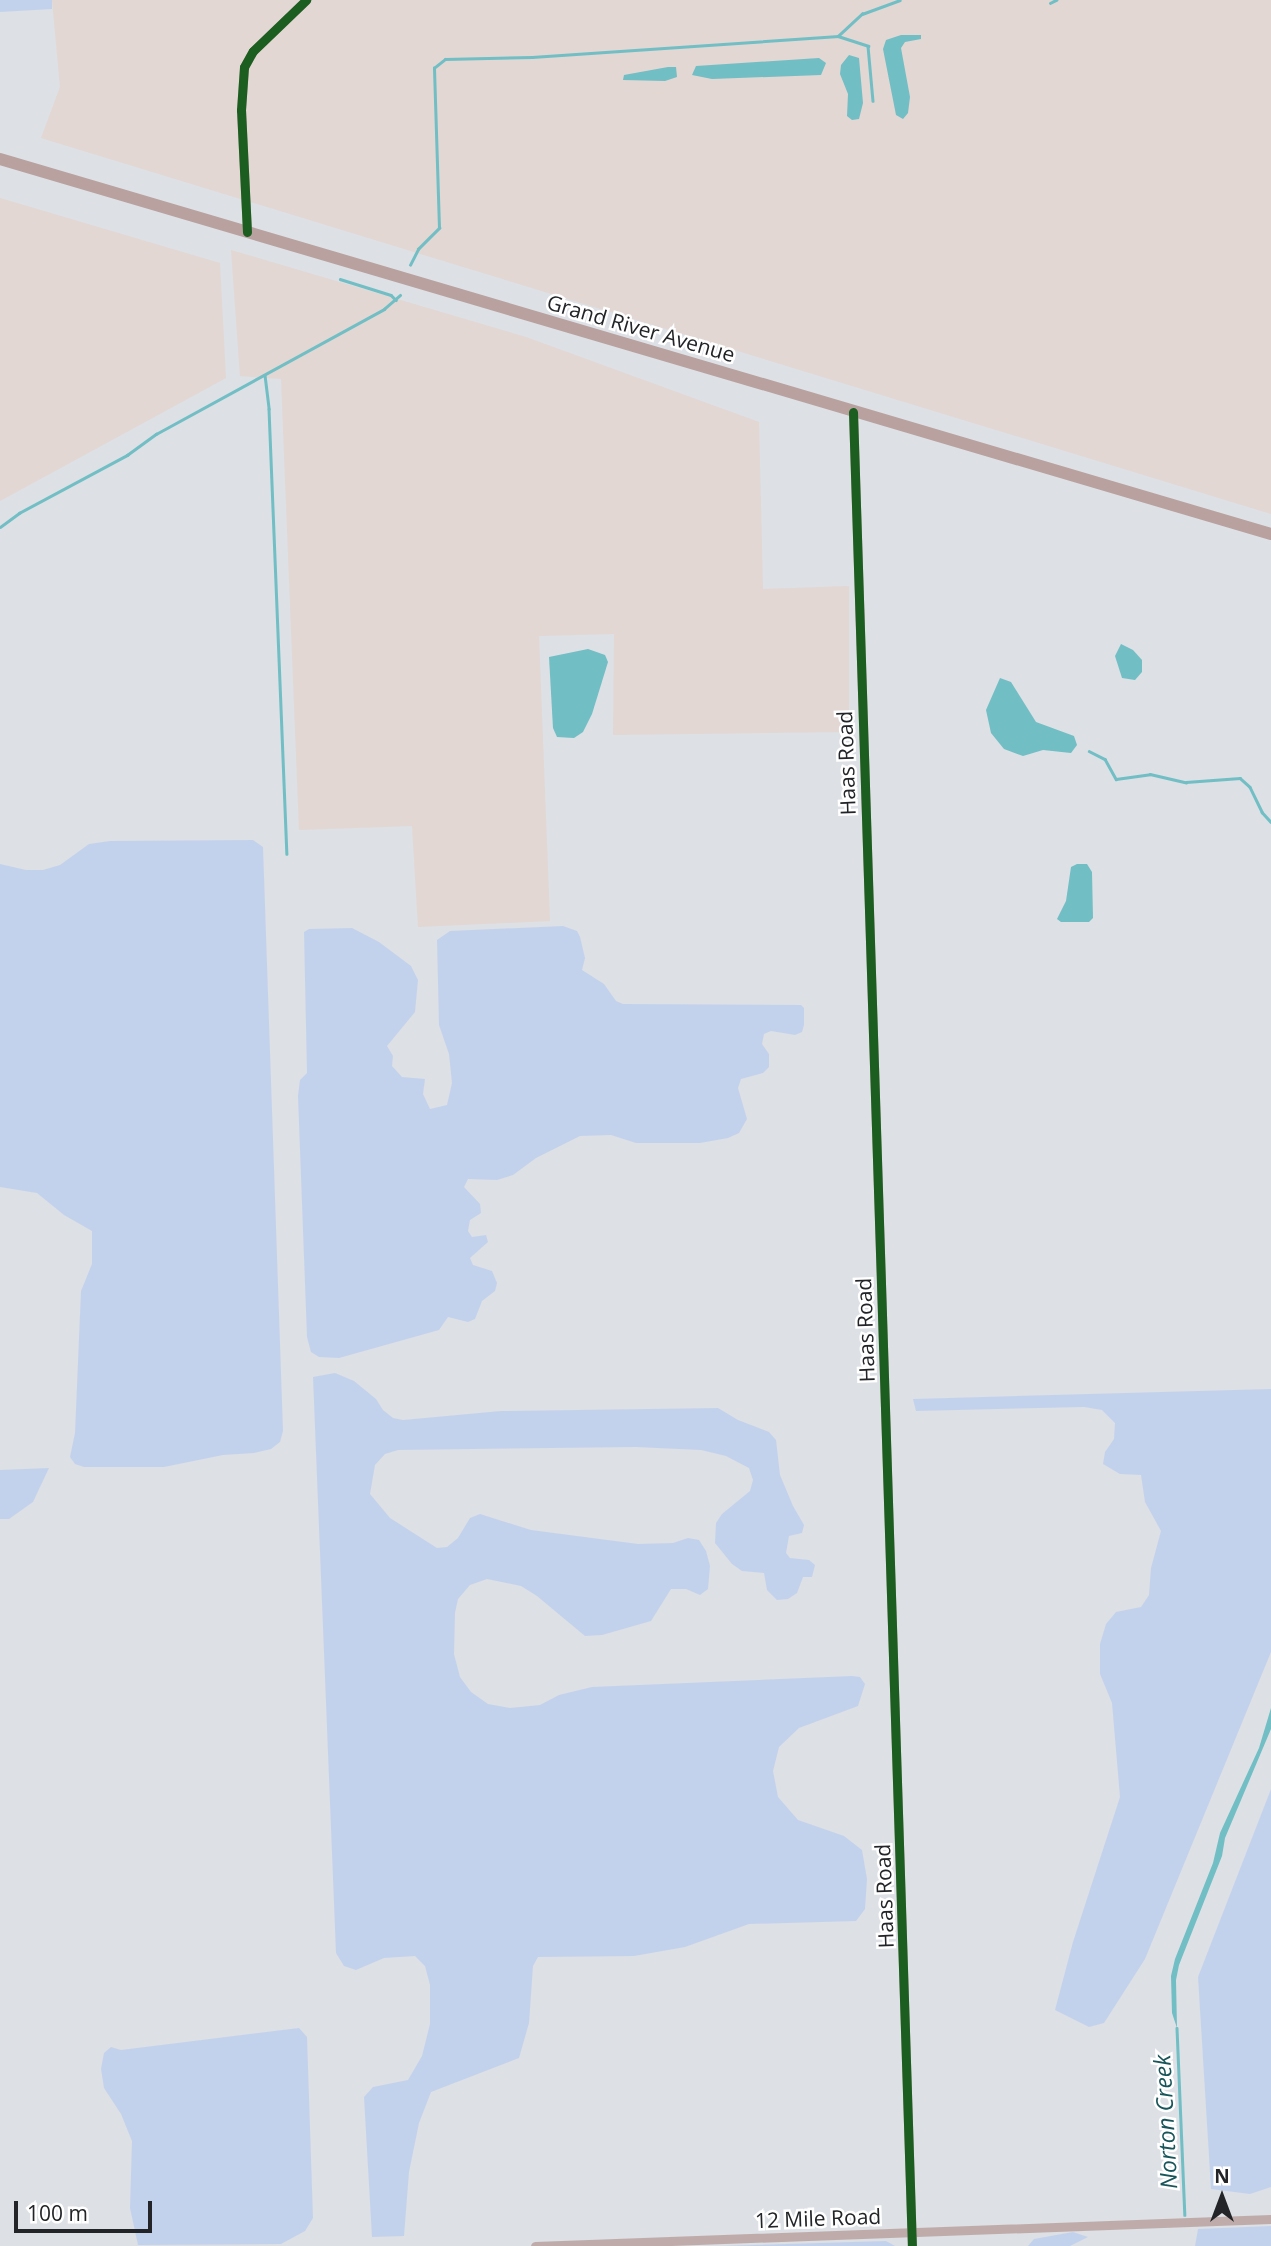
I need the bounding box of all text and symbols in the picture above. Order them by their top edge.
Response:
street label: Grand River Avenue [544,289,738,367]
street label: Haas Road [832,710,860,816]
street label: Haas Road [851,1277,879,1383]
street label: Haas Road [870,1843,898,1949]
water label: Norton Creek [1148,2054,1182,2190]
north arrow [1187,2162,1257,2232]
text: N [1214,2163,1230,2189]
scale bar [18,2186,156,2230]
text: 100 m [27,2199,88,2227]
street label: 12 Mile Road [754,2203,882,2233]

